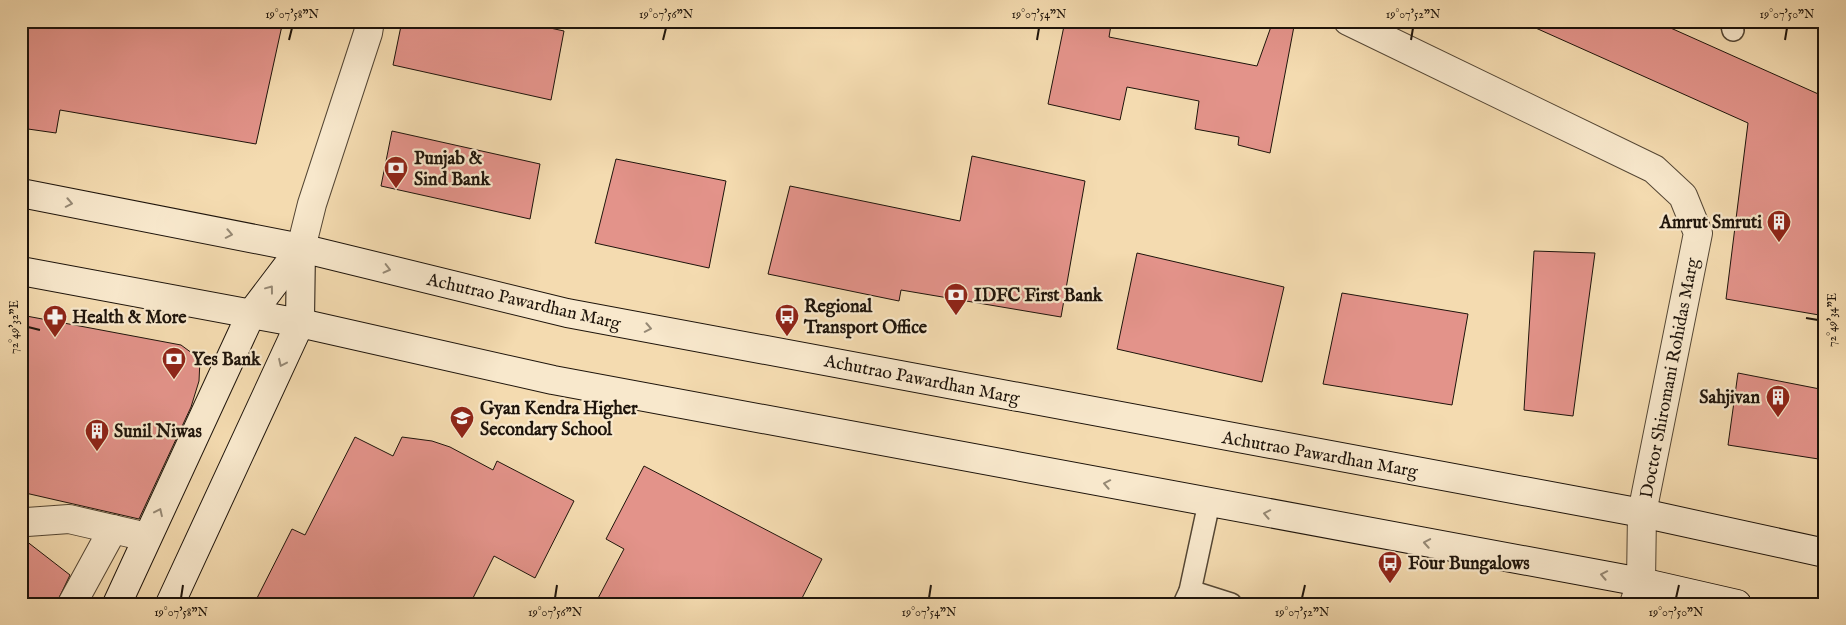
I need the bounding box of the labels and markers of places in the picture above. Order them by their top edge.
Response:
place label: Punjab & Sind Bank [414,148,491,192]
bank icon: Punjab & Sind Bank [383,155,409,189]
building icon: Amrut Smruti [1766,209,1792,243]
place label: Amrut Smruti [1659,212,1762,235]
bank icon: IDFC First Bank [943,282,969,316]
place label: IDFC First Bank [974,285,1104,308]
place label: Regional Transport Office [803,296,928,340]
bus stop icon: Regional Transport Office [774,303,800,337]
pharmacy icon: Health & More [42,304,68,338]
place label: Health & More [72,307,187,330]
bank icon: Yes Bank [161,346,187,380]
place label: Yes Bank [192,349,262,372]
building icon: Sahjivan [1765,384,1791,418]
place label: Sahjivan [1699,387,1760,410]
place label: Gyan Kendra Higher Secondary School [480,398,638,442]
school or university icon: Gyan Kendra Higher Secondary School [449,405,475,439]
building icon: Sunil Niwas [84,418,110,452]
place label: Sunil Niwas [114,421,203,444]
bus stop icon: Four Bungalows [1377,550,1403,584]
place label: Four Bungalows [1408,553,1530,576]

